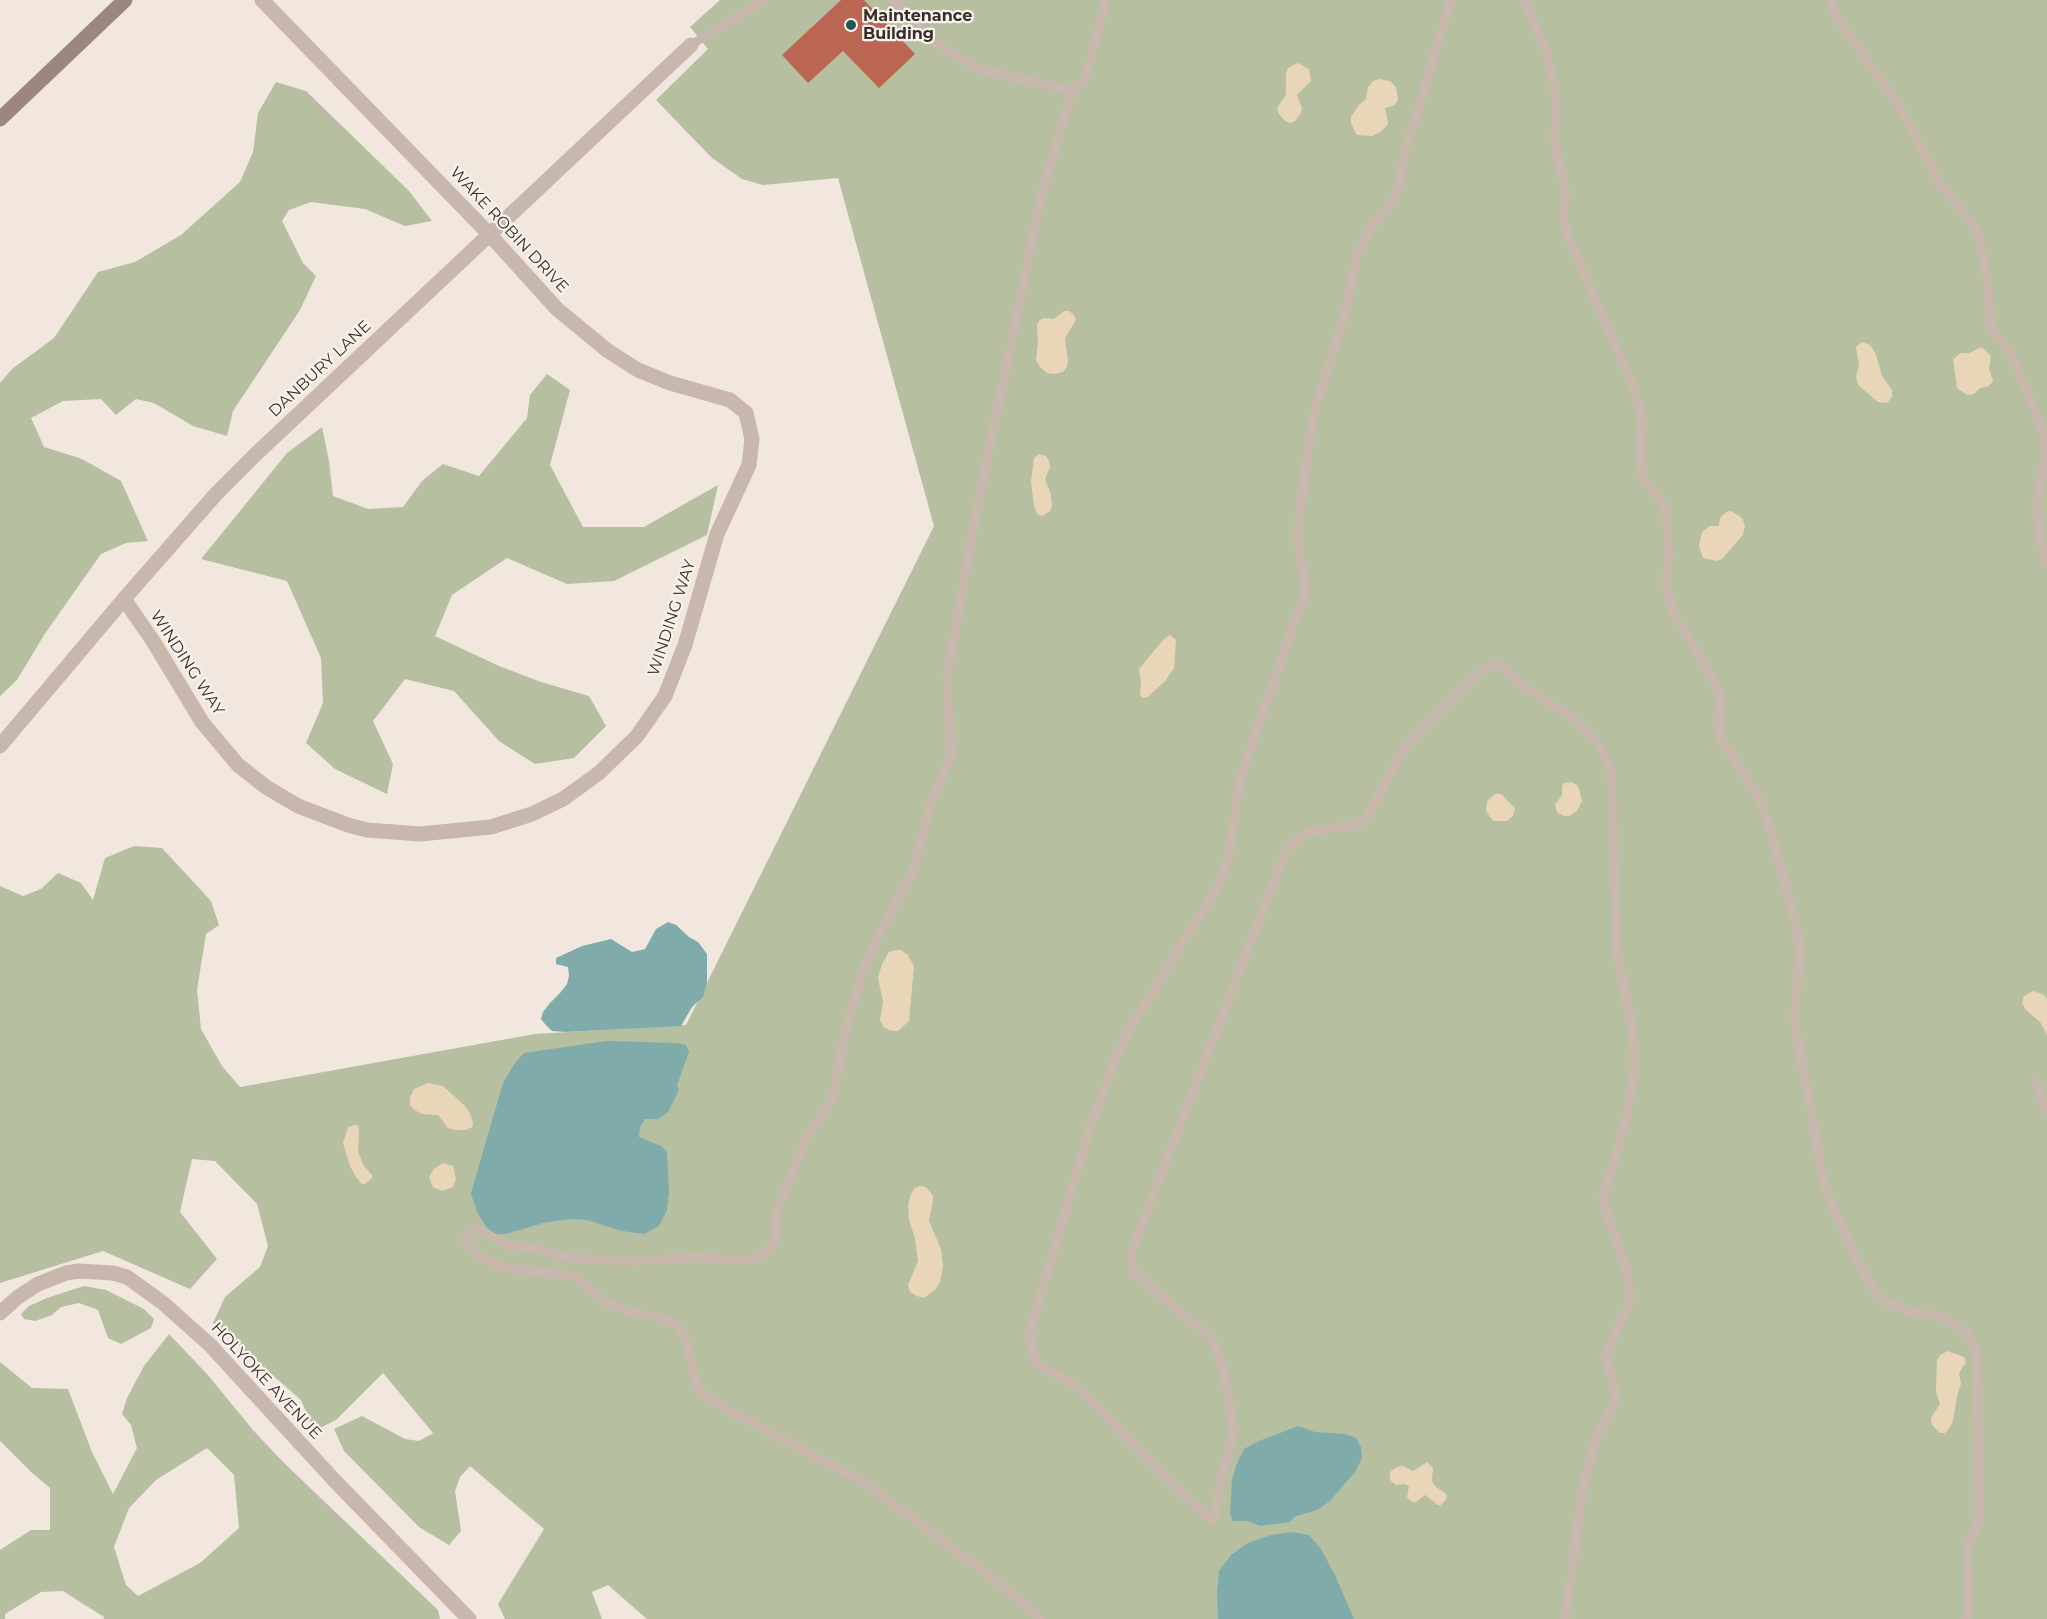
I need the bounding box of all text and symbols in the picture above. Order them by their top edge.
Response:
place label: Maintenance Building [863,6,972,44]
marker: Maintenance Building [844,18,858,32]
street label: WAKE ROBIN DRIVE [446,163,572,297]
street label: DANBURY LANE [265,317,375,421]
street label: WINDING WAY [644,557,700,679]
street label: WINDING WAY [146,607,228,719]
street label: HOLYOKE AVENUE [207,1319,325,1443]

